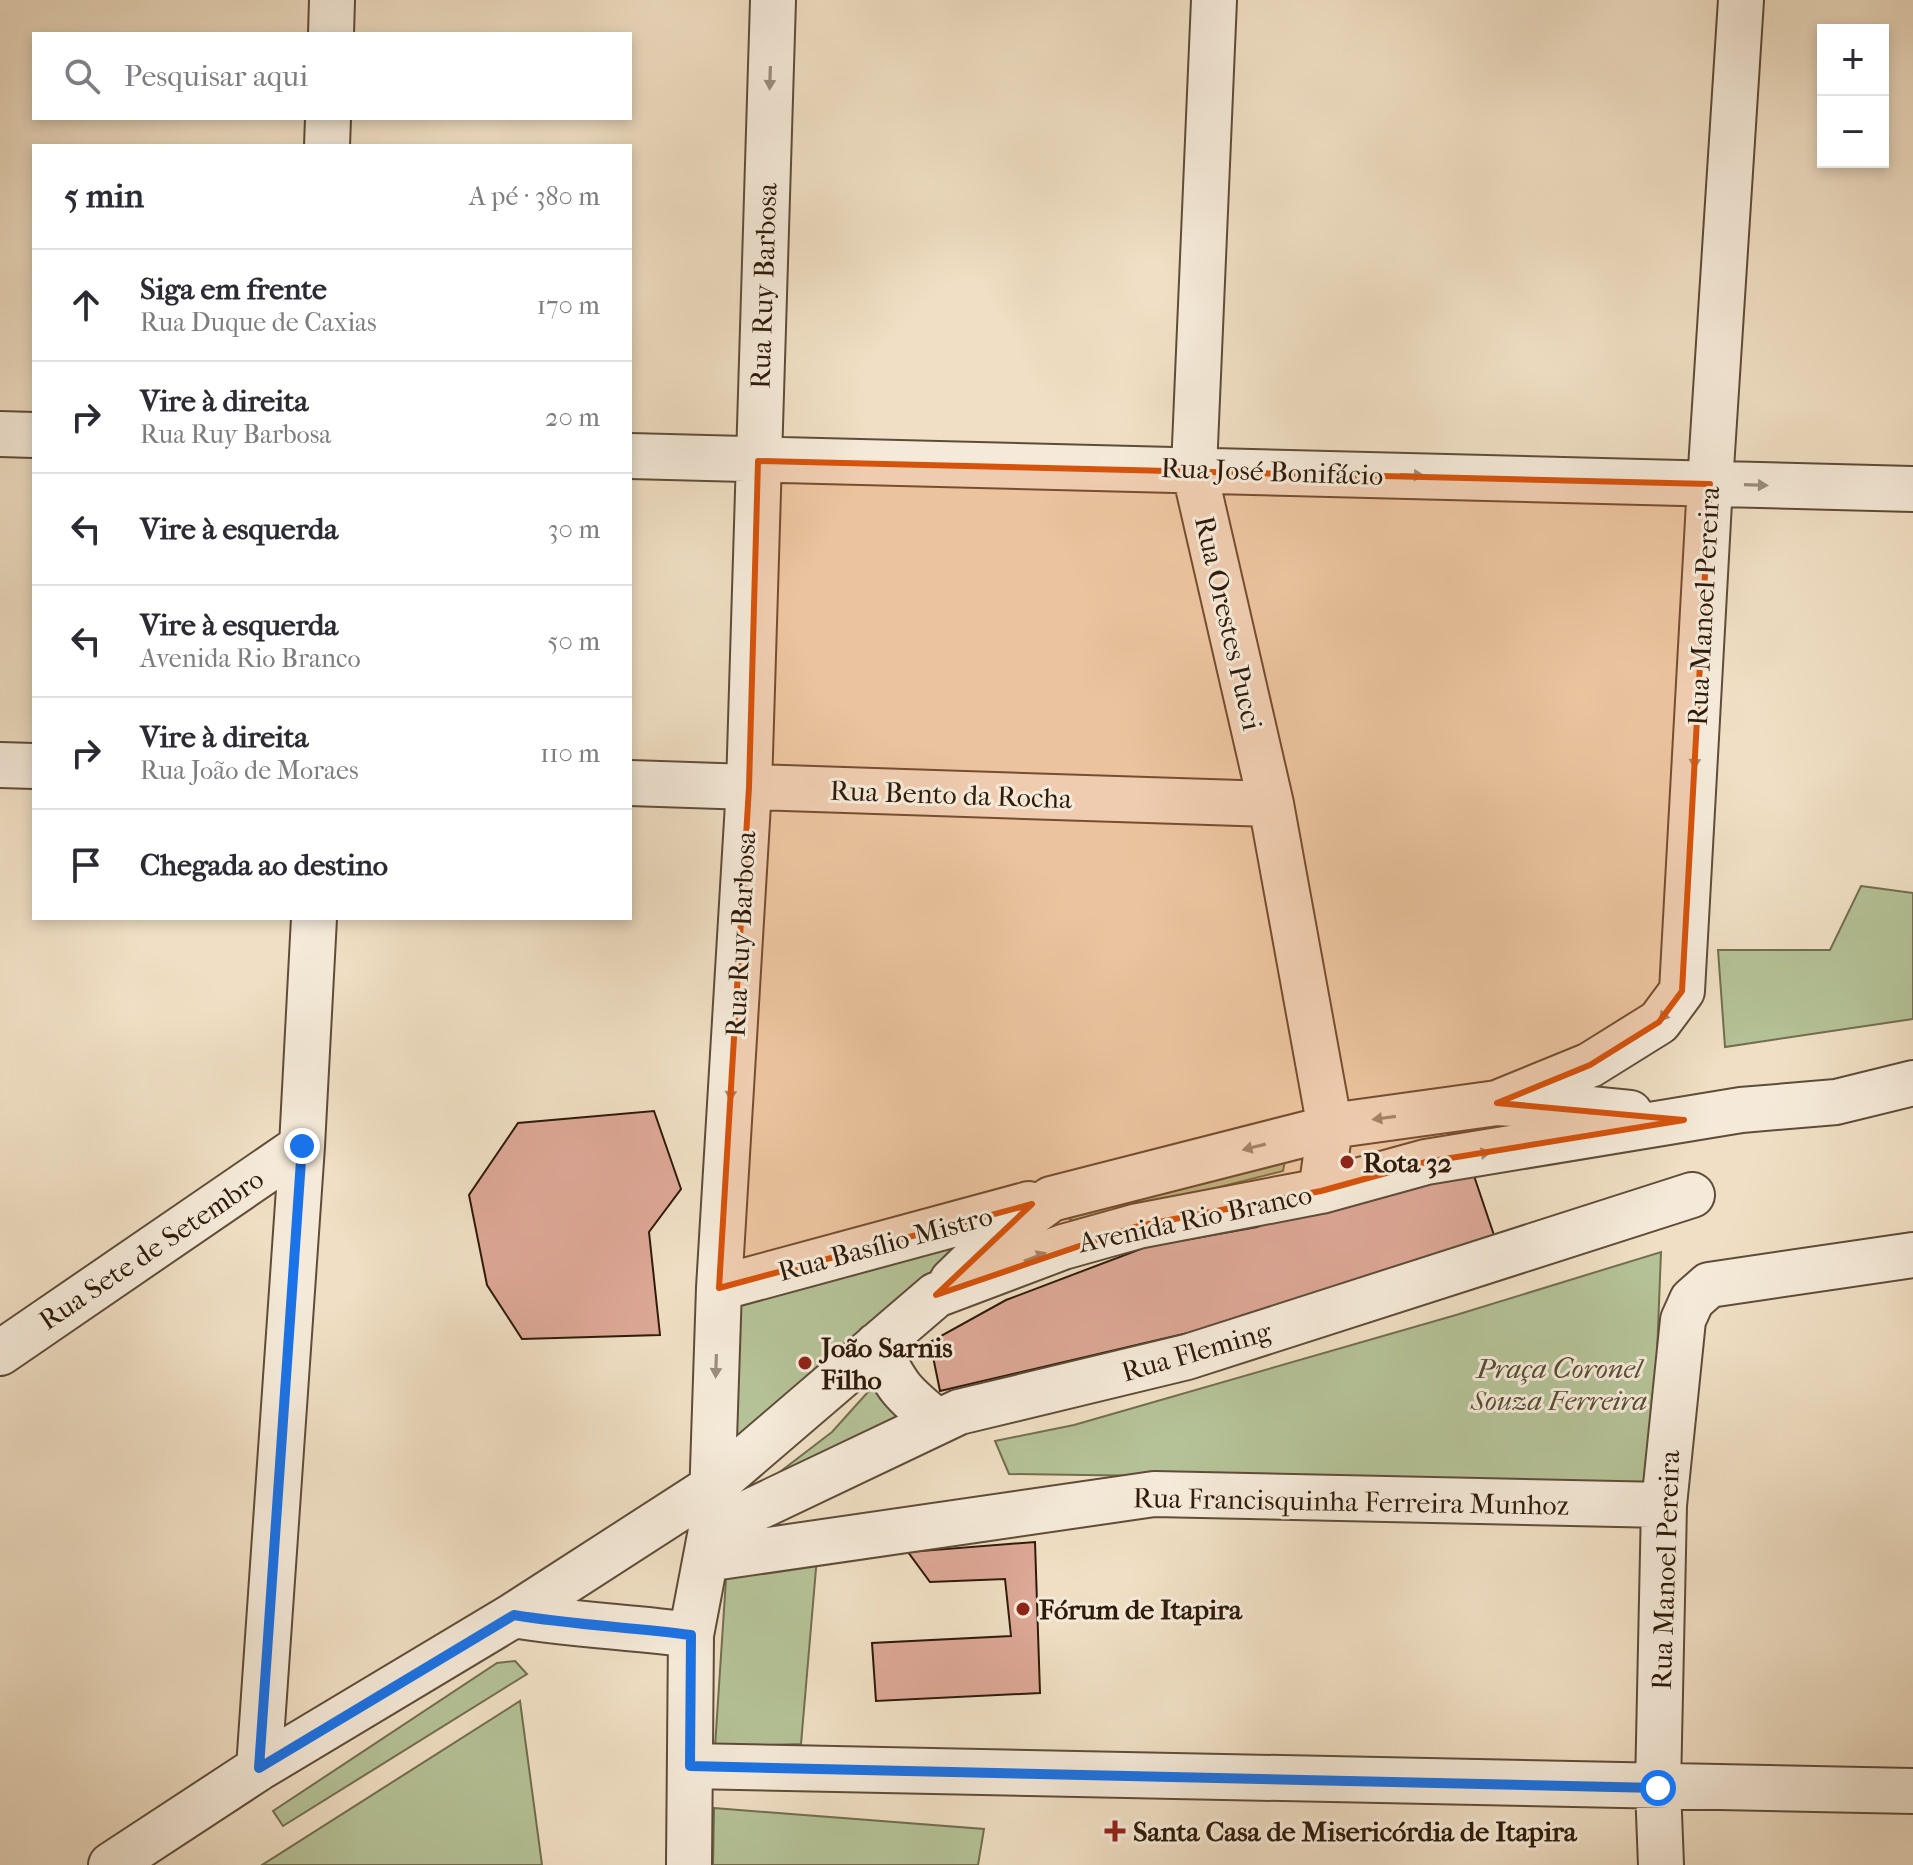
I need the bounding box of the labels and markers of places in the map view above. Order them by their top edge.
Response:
place label: Rota 32 [1363,1146,1452,1179]
marker: Rota 32 [1338,1153,1356,1171]
place label: João Sarnis Filho [818,1331,953,1396]
marker: João Sarnis Filho [796,1354,814,1372]
place label: Fórum de Itapira [1039,1593,1243,1626]
marker: Fórum de Itapira [1014,1600,1032,1618]
place label: Santa Casa de Misericórdia de Itapira [1133,1815,1578,1848]
marker: Santa Casa de Misericórdia de Itapira [1104,1820,1126,1842]

